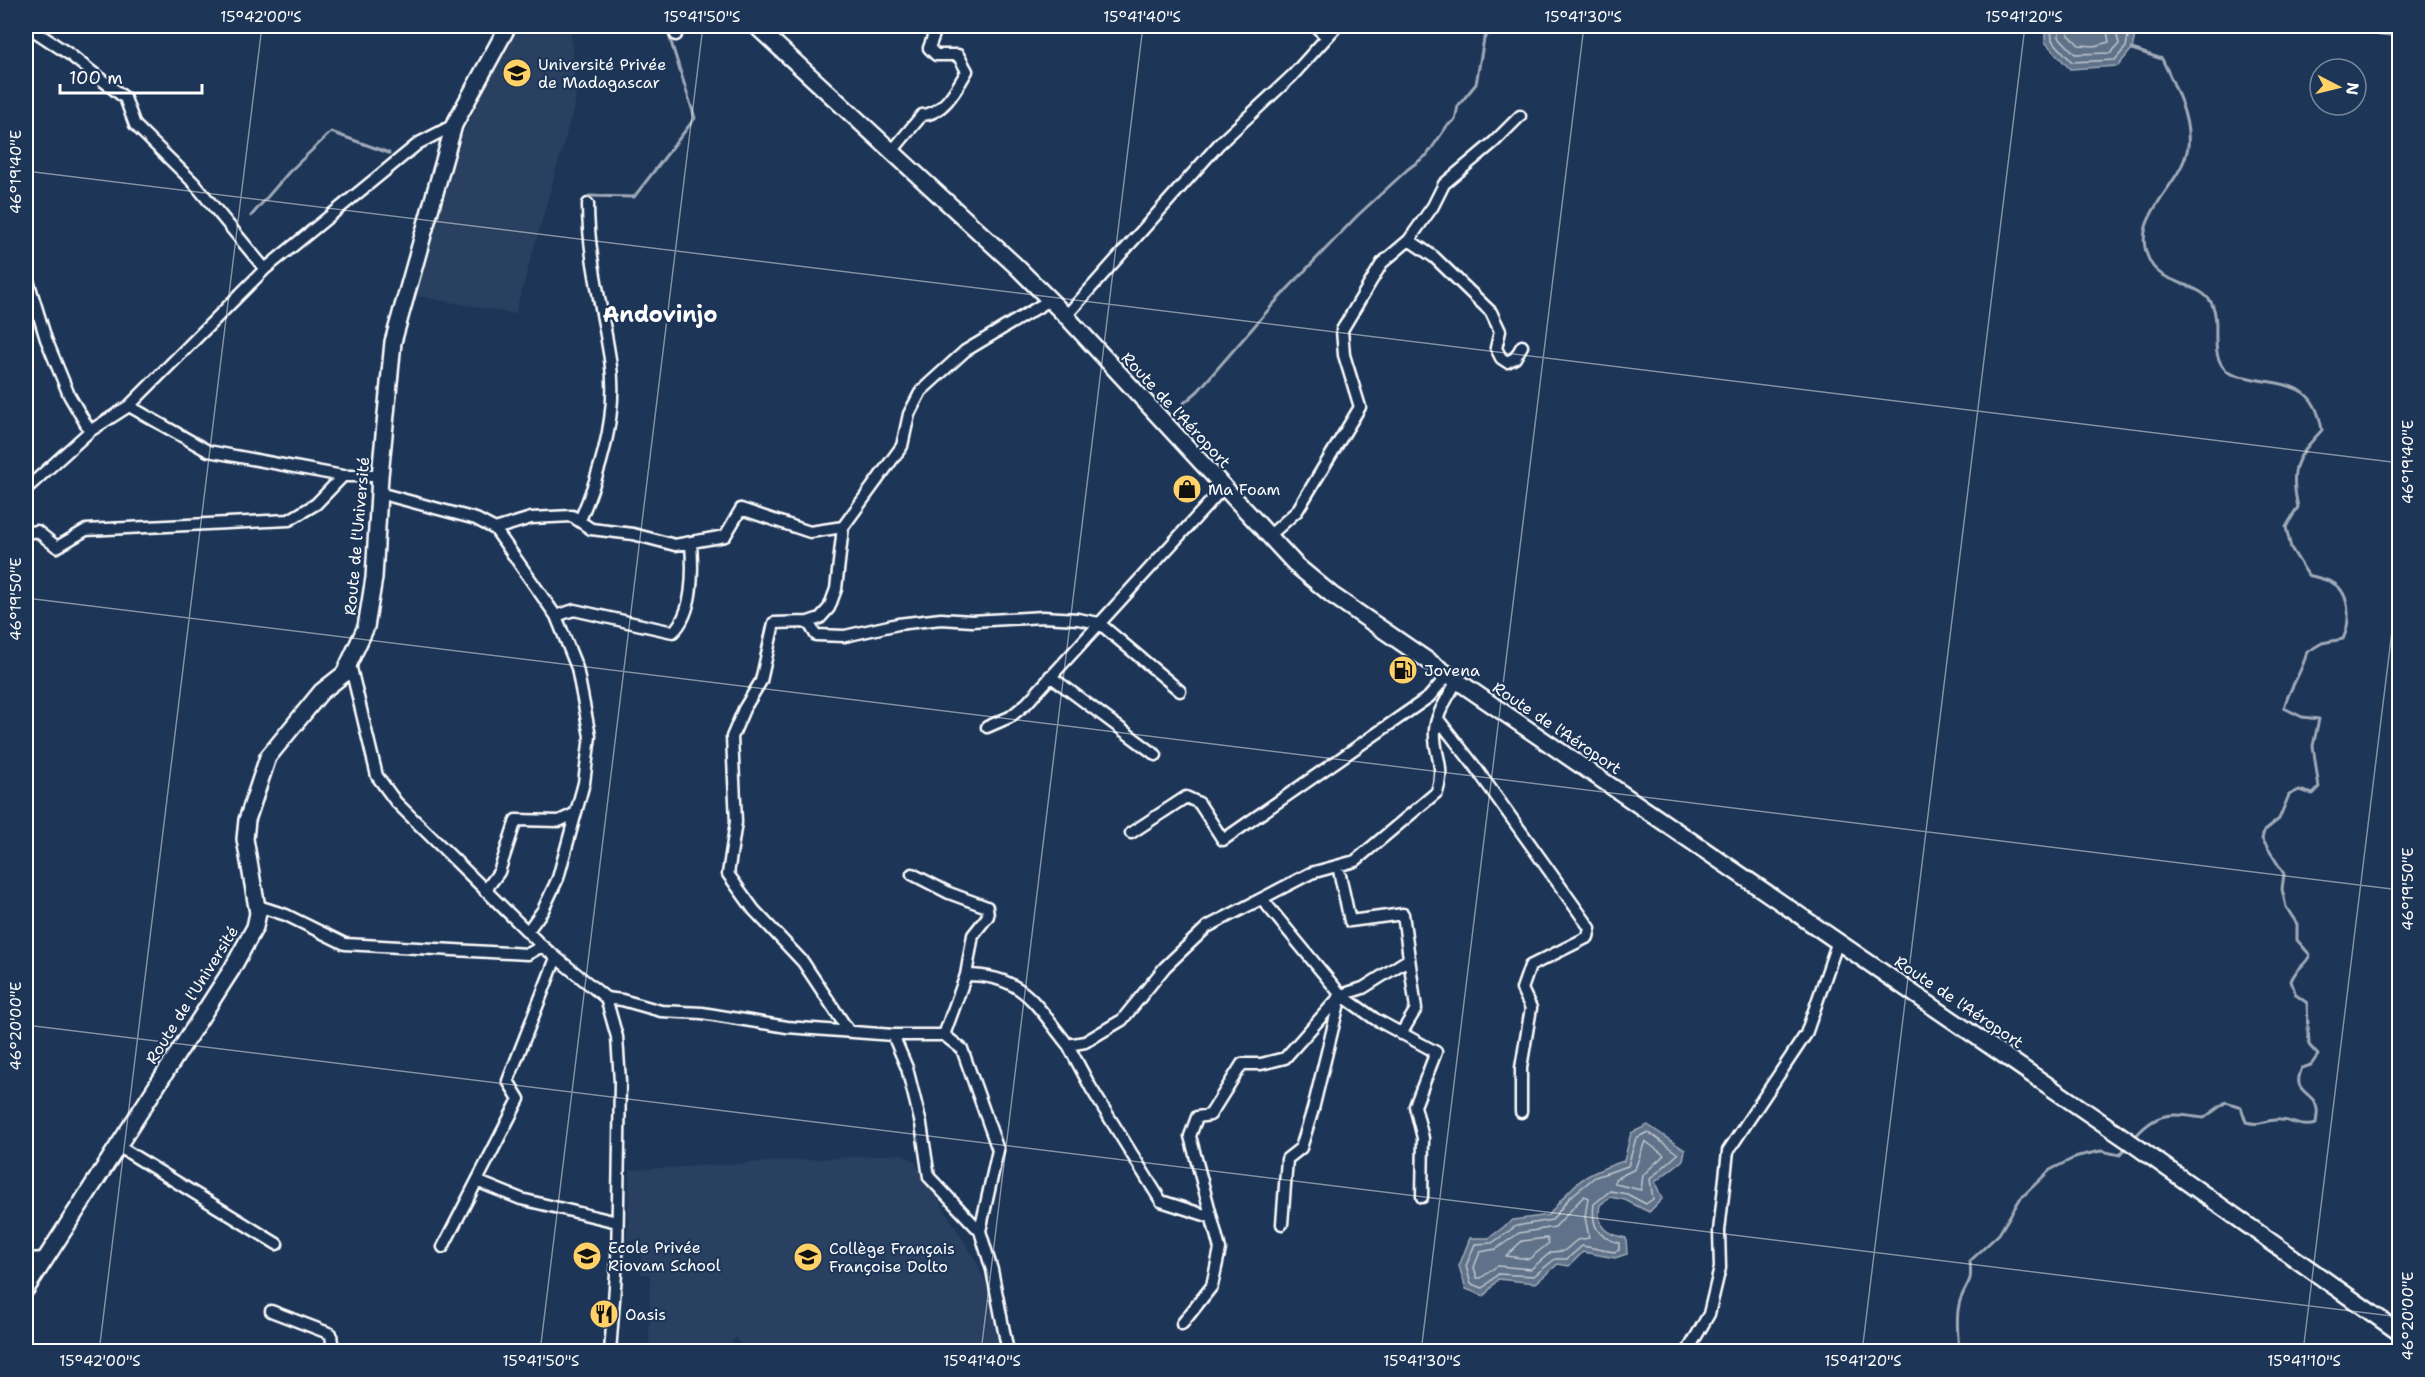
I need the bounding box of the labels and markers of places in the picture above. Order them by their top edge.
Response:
place label: Université Privée de Madagascar [538,54,666,93]
school or university icon: Université Privée de Madagascar [501,57,533,89]
shop icon: Ma Foam [1171,473,1203,505]
place label: Ma Foam [1208,479,1281,500]
fuel station icon: Jovena [1387,654,1419,686]
place label: Jovena [1424,660,1480,681]
place label: Ecole Privée Riovam School [608,1237,721,1276]
place label: Collège Français Françoise Dolto [829,1238,955,1277]
school or university icon: Ecole Privée Riovam School [571,1240,603,1272]
school or university icon: Collège Français Françoise Dolto [792,1241,824,1273]
restaurant icon: Oasis [588,1298,620,1330]
place label: Oasis [625,1304,666,1325]

